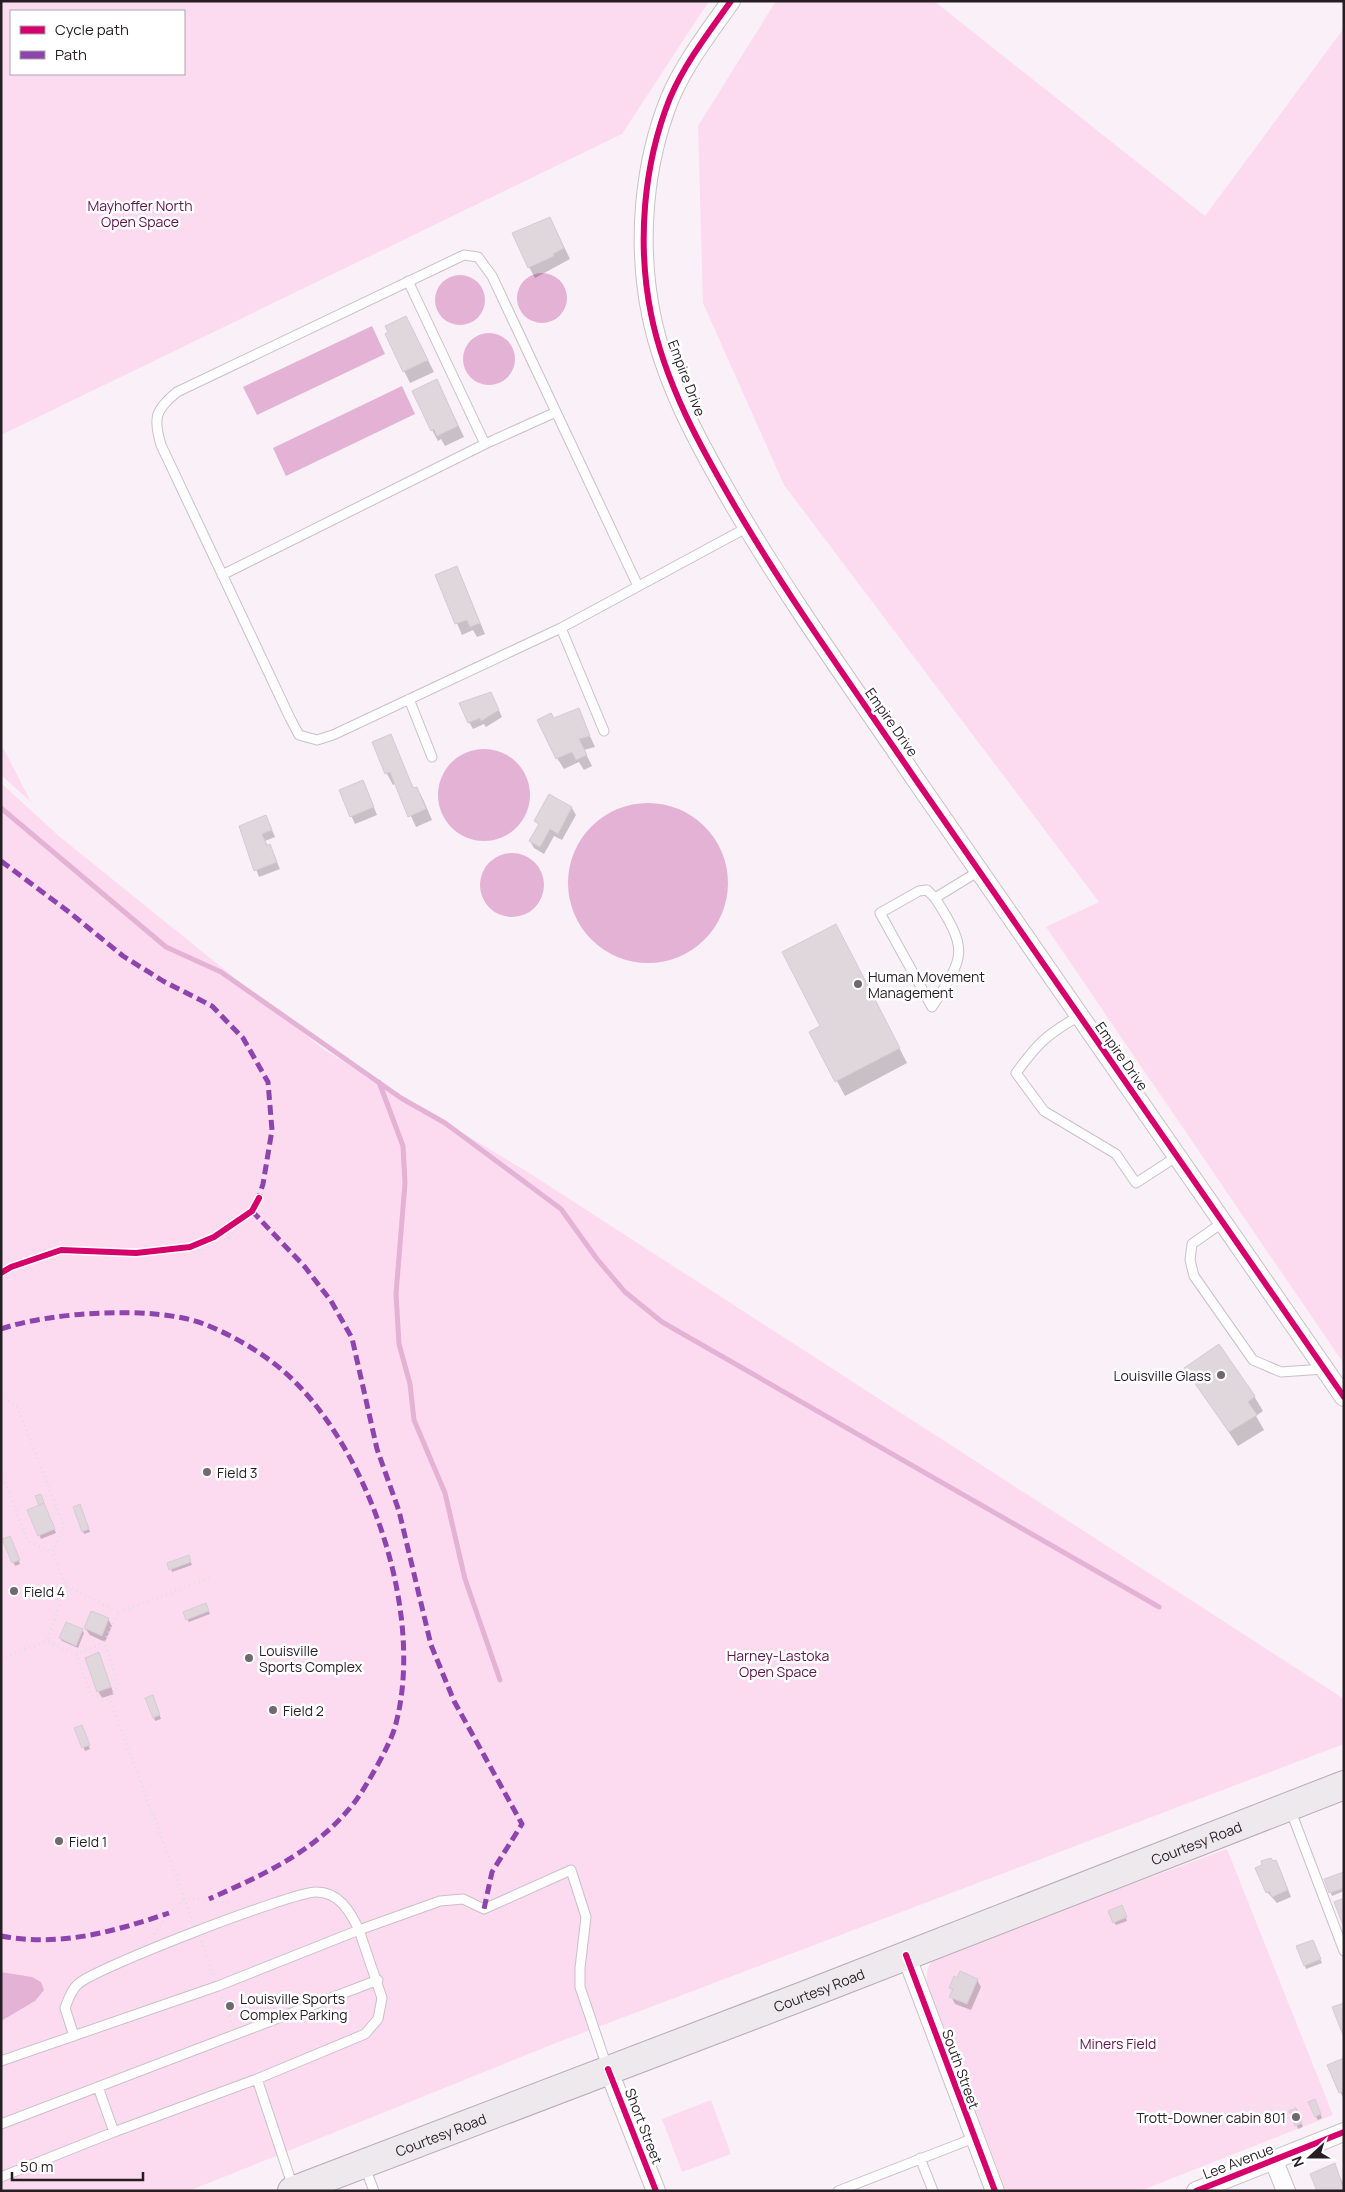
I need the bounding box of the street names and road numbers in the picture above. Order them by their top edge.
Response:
street label: Empire Drive [664,337,710,419]
street label: Empire Drive [861,684,923,760]
street label: Empire Drive [1091,1018,1153,1094]
street label: Courtesy Road [1148,1816,1244,1869]
street label: Courtesy Road [771,1964,867,2016]
street label: South Street [938,2027,984,2112]
street label: Short Street [621,2085,667,2167]
street label: Courtesy Road [392,2108,489,2160]
street label: Lee Avenue [1200,2139,1276,2183]

